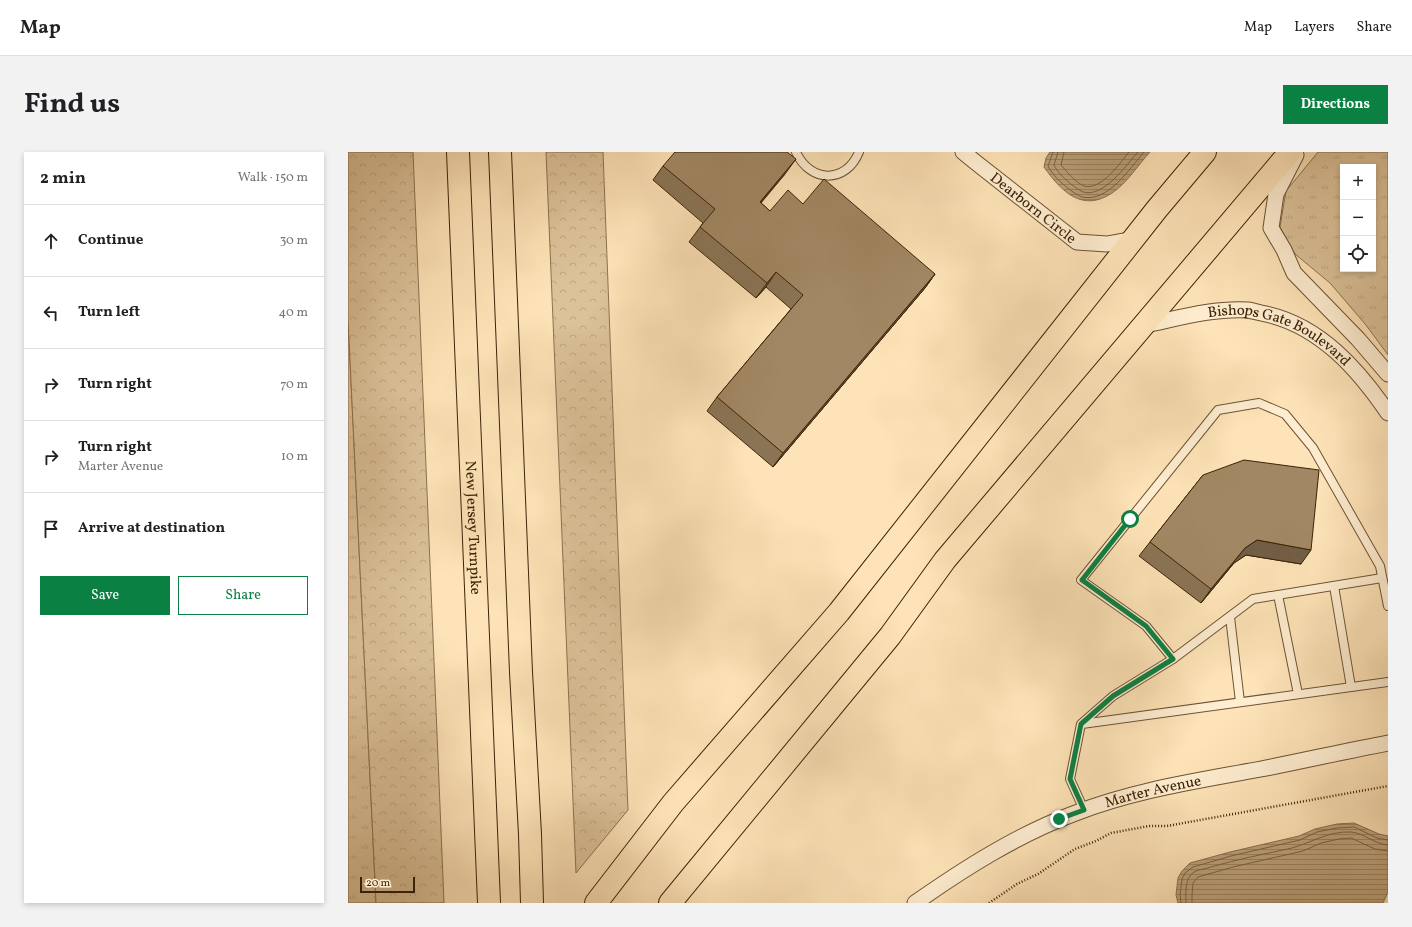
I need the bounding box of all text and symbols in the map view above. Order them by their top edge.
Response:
text: Map [20,15,61,41]
text: Map [1244,18,1272,37]
text: Layers [1294,18,1334,37]
text: Share [1356,18,1392,37]
text: Find us [24,85,120,124]
button: Directions [1283,85,1388,124]
map controls [1340,164,1376,272]
button: + [1340,164,1376,200]
text: 2 min [40,167,86,190]
street label: Dearborn Circle [985,168,1080,250]
text: Walk · 150 m [238,169,308,187]
button: − [1340,200,1376,236]
icon: ahead [40,230,62,252]
text: Continue [78,230,143,251]
text: 30 m [280,232,308,250]
button: locate [1340,236,1376,272]
street label: Bishops Gate Boulevard [1206,301,1355,372]
icon: left [40,302,62,324]
text: Turn left [78,302,140,323]
text: 40 m [279,304,308,322]
icon: right [40,374,62,396]
text: Turn right [78,374,152,395]
text: 70 m [280,376,308,394]
text: Turn right [78,437,152,458]
icon: right [40,446,62,468]
text: 10 m [281,448,308,466]
text: Marter Avenue [78,458,163,476]
street label: New Jersey Turnpike [459,460,485,595]
route start [1121,510,1139,528]
icon: arrive [40,518,62,540]
text: Arrive at destination [78,518,225,539]
button: Save [40,576,170,615]
button: Share [178,576,308,615]
street label: Marter Avenue [1102,771,1203,814]
route end [1050,810,1068,828]
scale bar [360,875,415,894]
text: 20 m [366,876,390,891]

